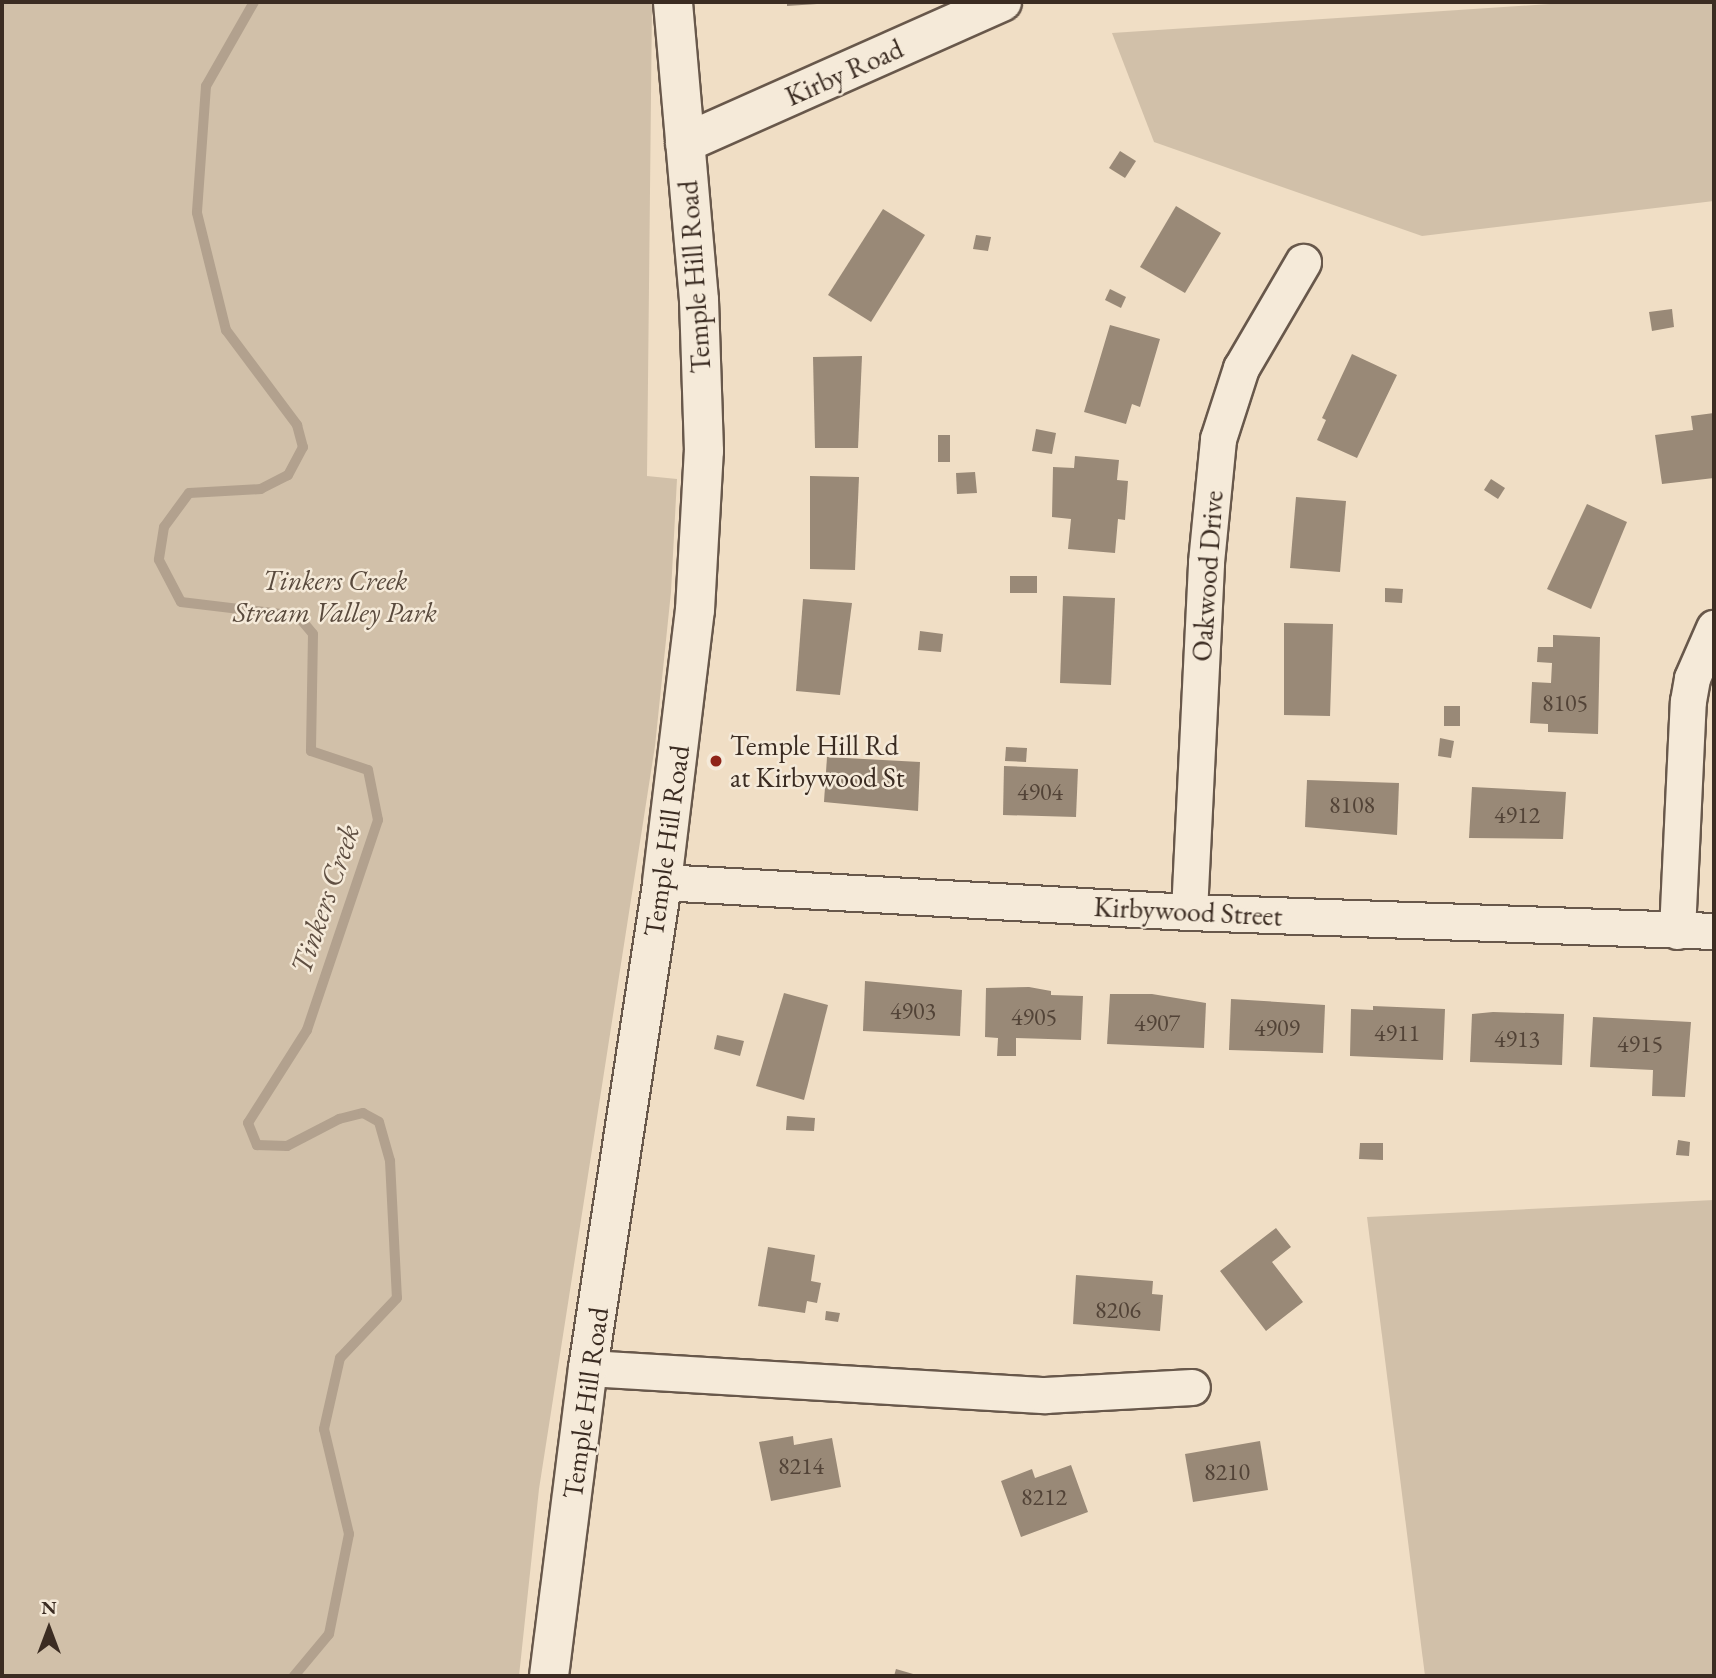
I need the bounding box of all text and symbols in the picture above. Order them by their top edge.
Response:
street label: Kirby Road [780,31,908,113]
street label: Temple Hill Road [671,180,717,374]
street label: Oakwood Drive [1184,489,1230,663]
park label: Tinkers Creek Stream Valley Park [233,563,437,629]
house number: 8105 [1542,689,1588,717]
place label: Temple Hill Rd at Kirbywood St [730,728,905,794]
street label: Temple Hill Road [636,743,696,939]
marker: Temple Hill Rd at Kirbywood St [708,753,724,769]
house number: 4904 [1017,778,1063,806]
house number: 8108 [1329,791,1375,819]
house number: 4912 [1494,801,1540,829]
water label: Tinkers Creek [283,820,367,978]
street label: Kirbywood Street [1093,889,1283,933]
house number: 4903 [890,997,936,1025]
house number: 4905 [1011,1003,1057,1031]
house number: 4907 [1134,1009,1180,1037]
house number: 4909 [1254,1014,1300,1042]
house number: 4911 [1374,1019,1420,1047]
house number: 4913 [1494,1025,1540,1053]
house number: 4915 [1617,1030,1663,1058]
house number: 8206 [1095,1296,1141,1324]
street label: Temple Hill Road [555,1305,615,1501]
house number: 8214 [778,1452,824,1480]
house number: 8210 [1204,1458,1250,1486]
house number: 8212 [1021,1483,1067,1511]
north arrow [14,1594,84,1664]
text: N [41,1595,57,1620]

